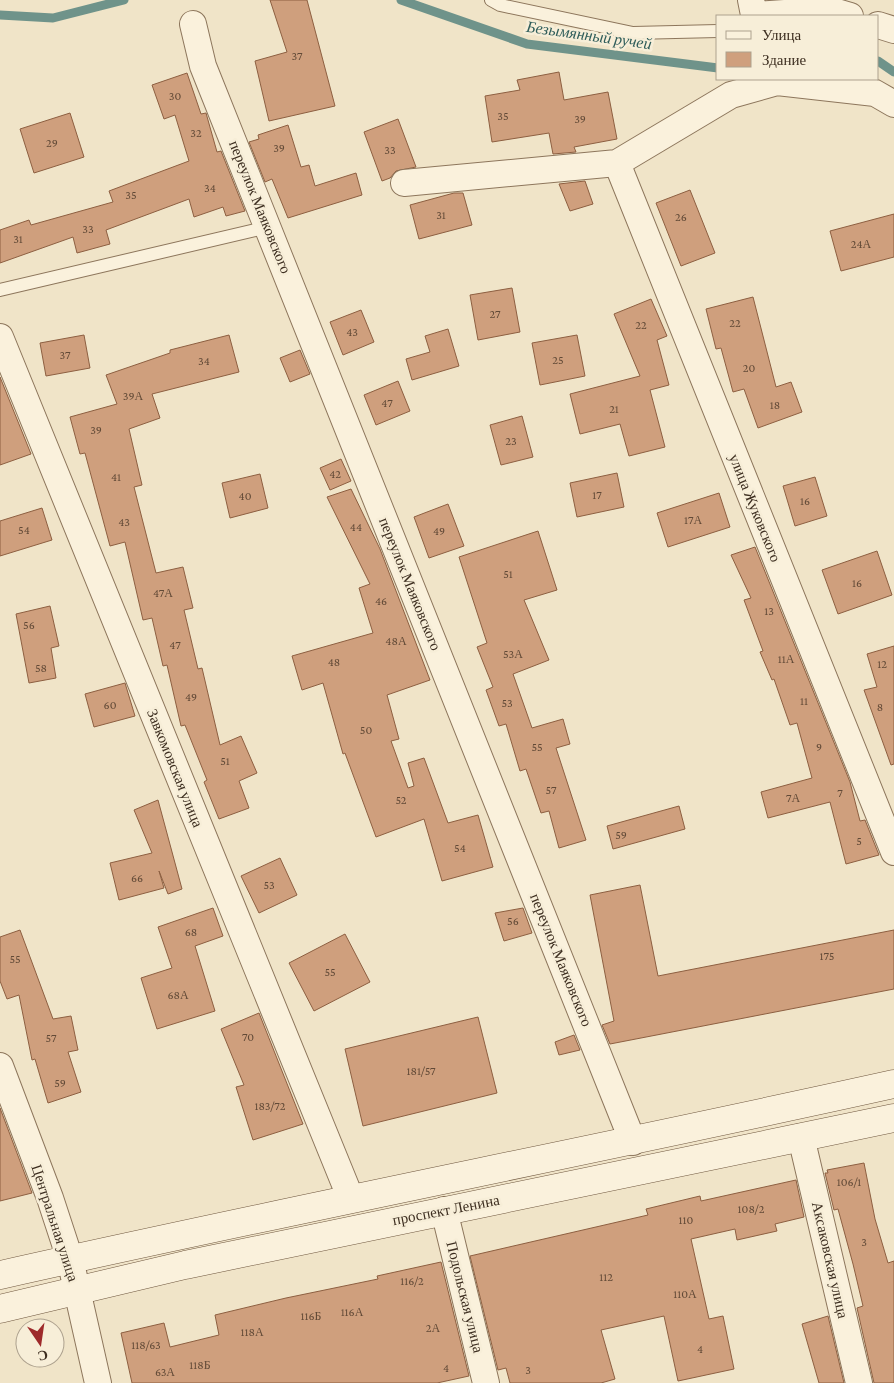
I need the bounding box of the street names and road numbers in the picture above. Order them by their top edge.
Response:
street label: переулок Маяковского [226,138,294,276]
street label: улица Жуковского [726,452,784,564]
street label: переулок Маяковского [376,515,444,653]
street label: Завкомовская улица [144,707,206,830]
street label: переулок Маяковского [527,891,595,1029]
street label: Центральная улица [28,1162,82,1284]
street label: проспект Ленина [391,1192,501,1228]
street label: Аксаковская улица [809,1200,851,1320]
street label: Подольская улица [443,1240,487,1355]

